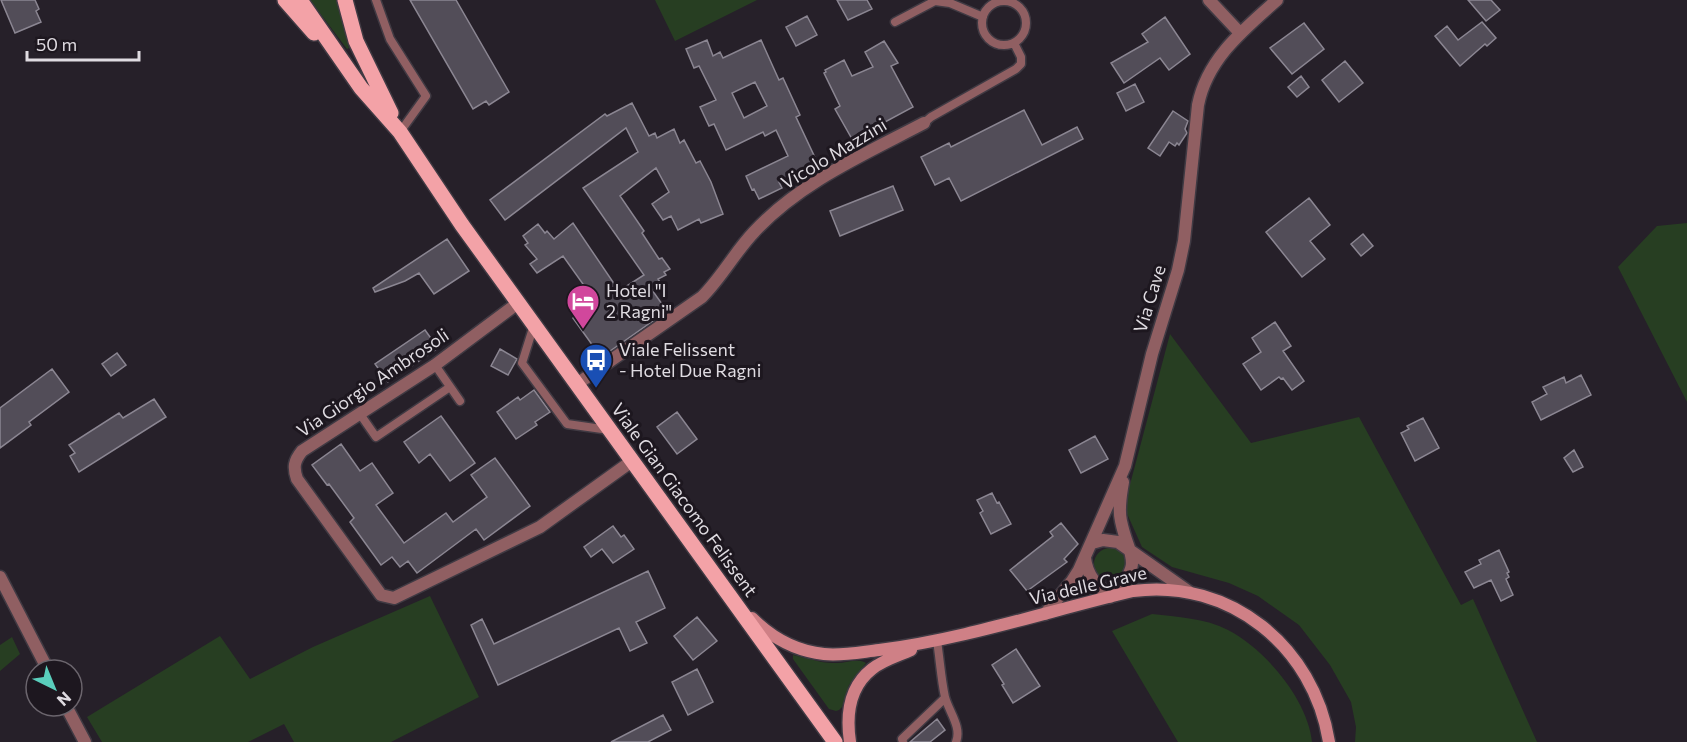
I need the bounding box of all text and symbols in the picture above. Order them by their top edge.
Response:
scale bar [27,24,140,62]
text: 50 m [36,33,77,55]
street label: Vicolo Mazzini [777,113,890,193]
street label: Via Cave [1128,262,1170,335]
place label: Hotel "I 2 Ragni" [606,279,672,322]
hotel icon: Hotel "I 2 Ragni" [565,283,601,330]
street label: Via Giorgio Ambrosoli [292,323,453,441]
place label: Viale Felissent - Hotel Due Ragni [619,338,761,381]
bus stop icon: Viale Felissent - Hotel Due Ragni [578,342,614,389]
street label: Viale Gian Giacomo Felissent [607,398,762,600]
street label: Via delle Grave [1027,561,1149,609]
north arrow [24,658,84,718]
text: N [54,688,75,710]

